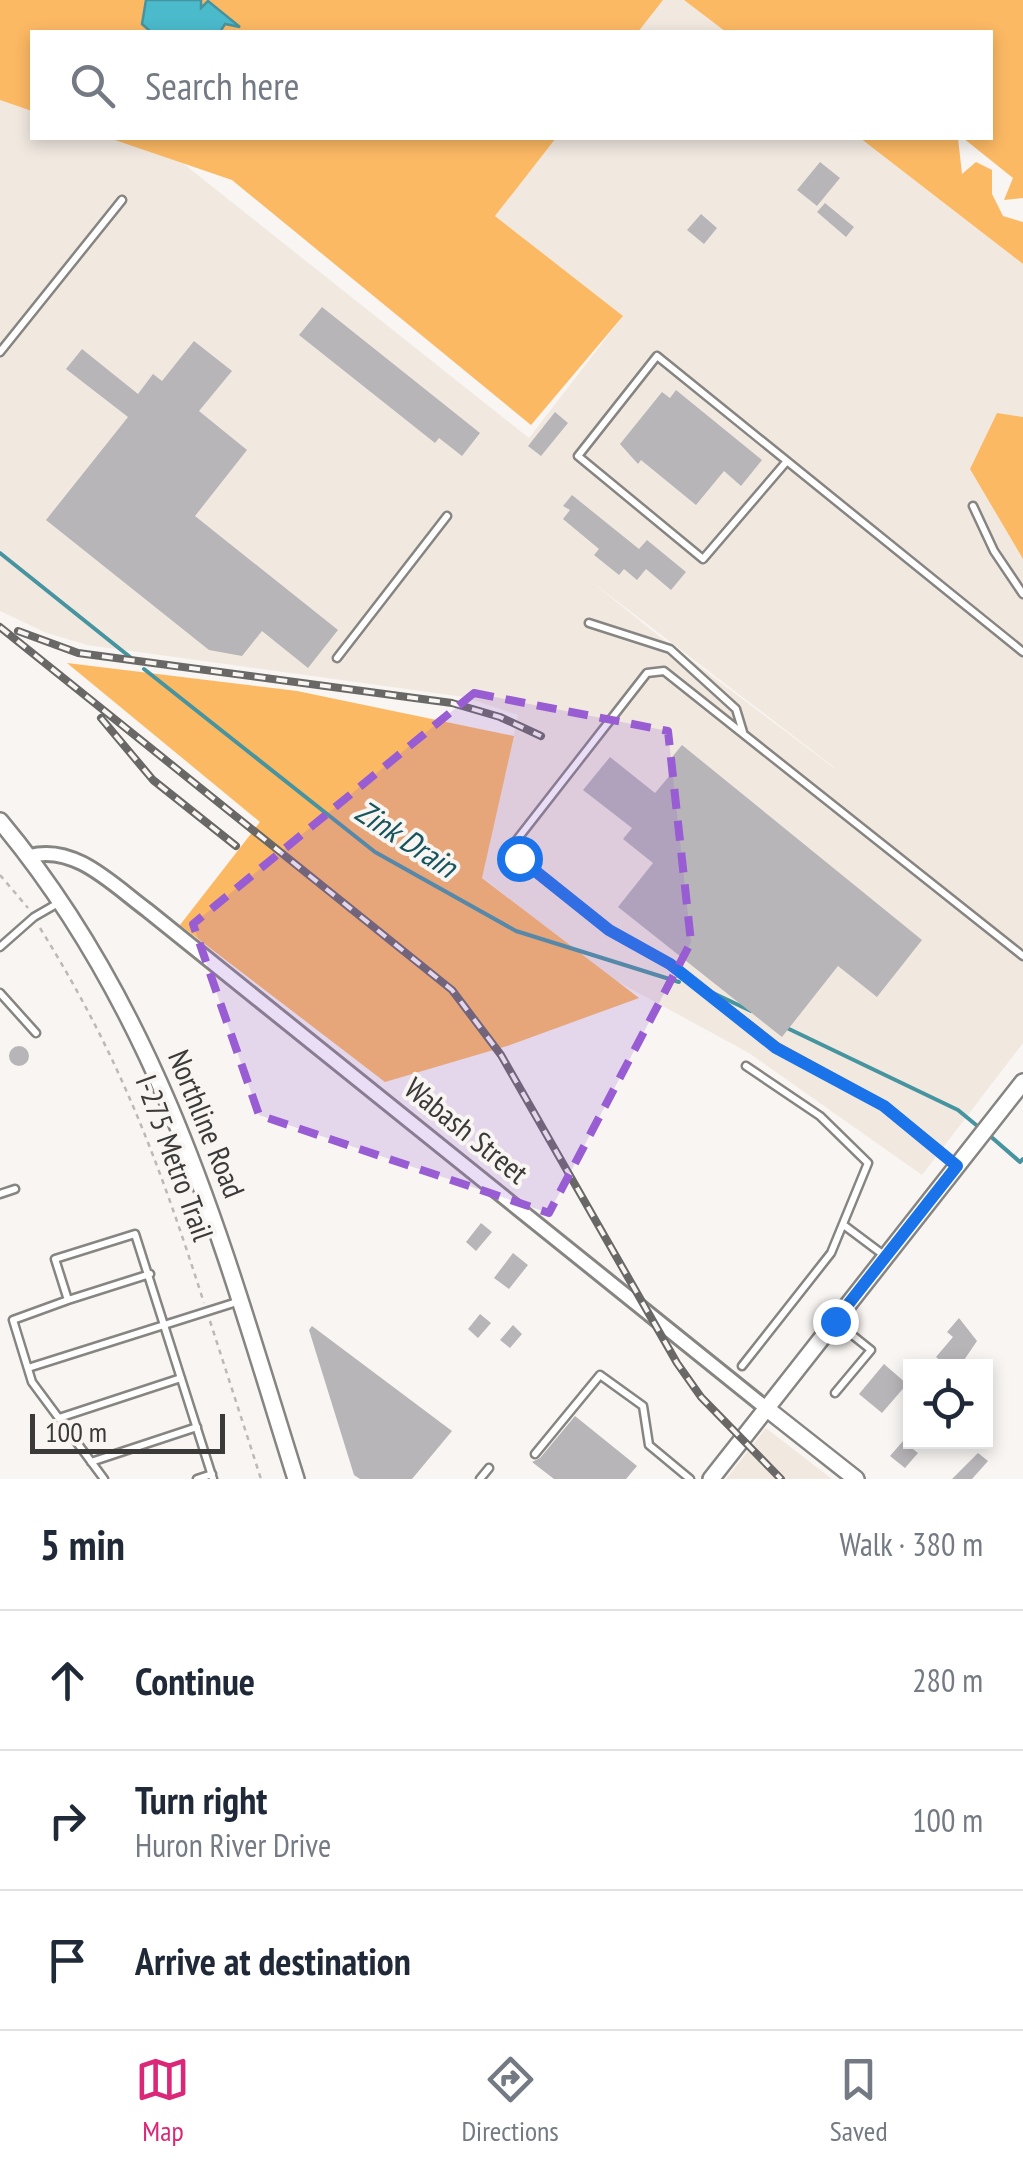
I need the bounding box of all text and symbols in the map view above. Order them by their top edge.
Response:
search box [30,30,993,140]
icon: search [65,58,120,113]
text: Search here [145,61,299,110]
water label: Zink Drain [348,790,467,888]
route start [497,836,543,882]
street label: Northline Road [160,1044,255,1203]
street label: Wabash Street [397,1068,537,1192]
street label: I-275 Metro Trail [127,1069,223,1246]
route end [813,1299,859,1345]
map controls [903,1359,993,1449]
button: locate [903,1359,993,1449]
scale bar [30,1409,225,1454]
text: 100 m [45,1413,107,1450]
text: 5 min [40,1517,125,1572]
text: Walk · 380 m [839,1523,983,1565]
icon: ahead [40,1653,95,1708]
text: Continue [135,1656,255,1705]
text: 280 m [912,1659,983,1701]
text: Turn right [135,1775,267,1824]
icon: right [40,1793,95,1848]
text: 100 m [912,1799,983,1841]
text: Huron River Drive [135,1824,331,1866]
icon: arrive [40,1933,95,1988]
text: Arrive at destination [135,1936,411,1985]
tab: Map [135,2052,190,2149]
tab: Directions [461,2052,559,2149]
tab: Saved [830,2052,888,2149]

